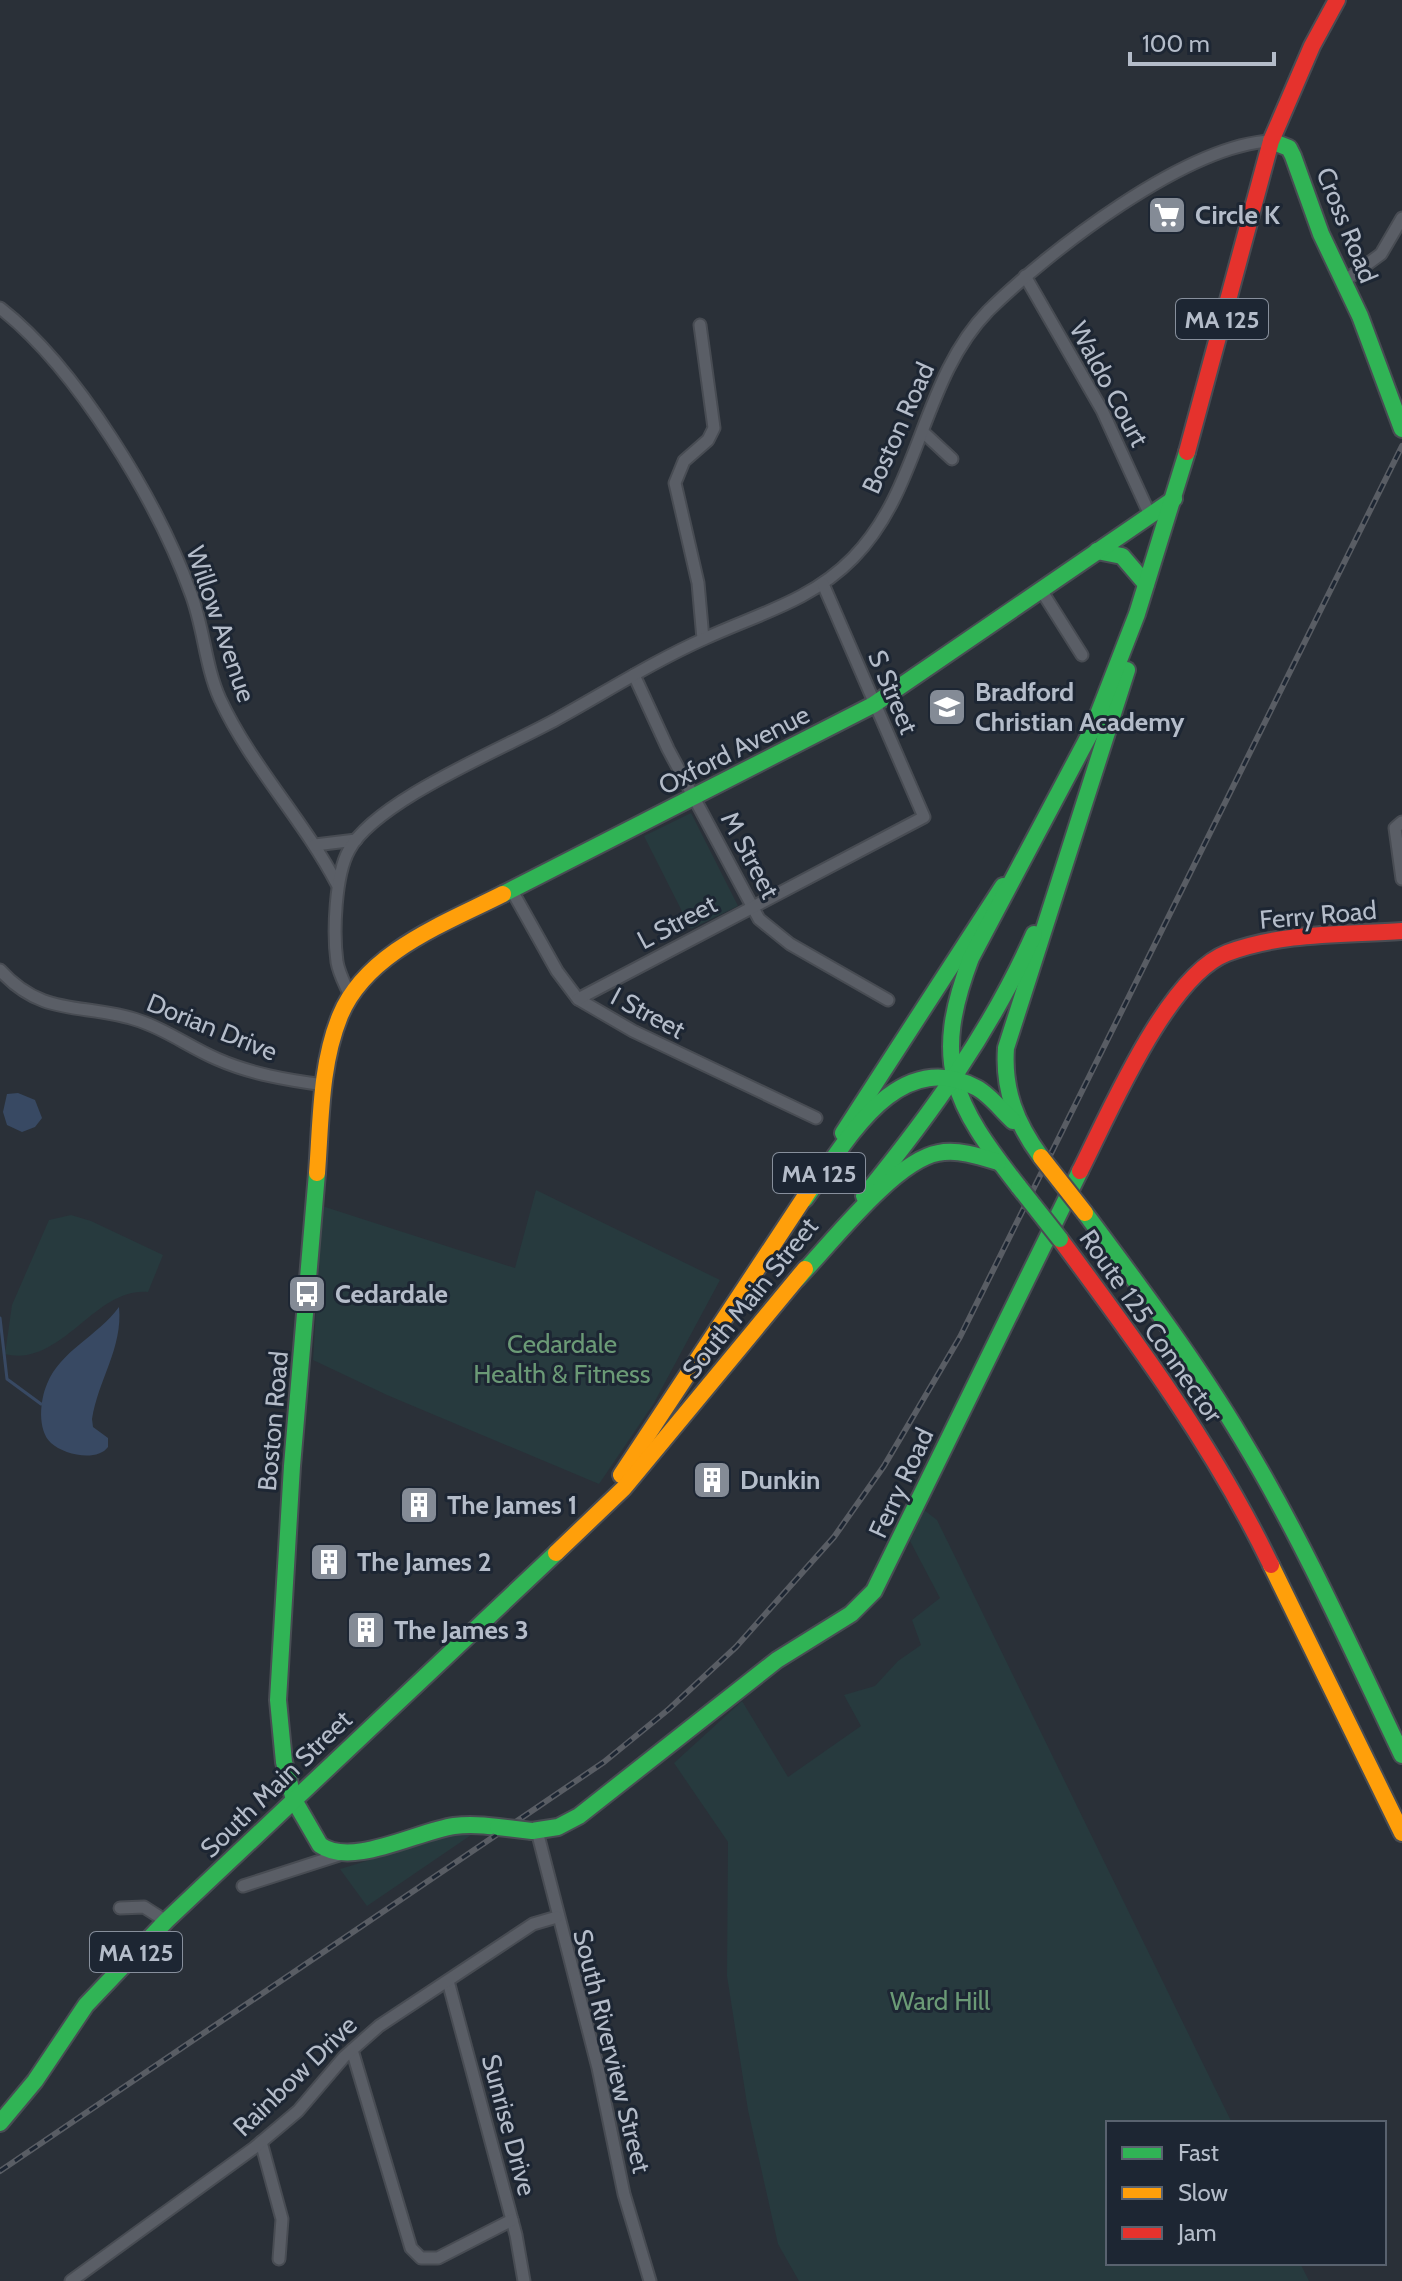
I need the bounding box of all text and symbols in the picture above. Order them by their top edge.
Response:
scale bar [1130,16,1274,66]
text: 100 m [1142,29,1210,58]
street label: Cross Road [1309,163,1385,287]
supermarket icon: Circle K [1146,194,1188,236]
place label: Circle K [1195,199,1281,231]
road number: MA 125 [1176,299,1268,339]
street label: Waldo Court [1063,316,1155,452]
street label: Boston Road [855,357,941,499]
street label: Willow Avenue [179,542,263,706]
street label: S Street [861,645,925,739]
place label: Bradford Christian Academy [975,676,1184,738]
school or university icon: Bradford Christian Academy [926,686,968,728]
street label: Oxford Avenue [653,698,815,802]
street label: M Street [714,806,786,904]
street label: L Street [632,888,723,956]
street label: Ferry Road [1258,894,1378,936]
street label: I Street [605,980,691,1046]
street label: Dorian Drive [142,986,282,1068]
road number: MA 125 [773,1153,865,1193]
street label: South Main Street [675,1211,825,1385]
street label: Route 125 Connector [1072,1223,1230,1429]
bus stop icon: Cedardale [286,1273,328,1315]
place label: Cedardale [335,1278,448,1310]
park label: Cedardale Health & Fitness [473,1328,651,1390]
street label: Boston Road [251,1350,295,1492]
street label: Ferry Road [862,1423,940,1543]
building icon: Dunkin [691,1459,733,1501]
place label: Dunkin [740,1464,820,1496]
building icon: The James 1 [398,1484,440,1526]
place label: The James 1 [447,1489,577,1521]
building icon: The James 2 [308,1541,350,1583]
place label: The James 2 [357,1546,491,1578]
building icon: The James 3 [345,1609,387,1651]
place label: The James 3 [394,1614,529,1646]
street label: South Main Street [194,1704,358,1864]
street label: South Riverview Street [566,1926,658,2176]
road number: MA 125 [90,1932,182,1972]
park label: Ward Hill [890,1985,990,2017]
street label: Rainbow Drive [226,2009,364,2143]
street label: Sunrise Drive [475,2051,543,2199]
legend [1106,2121,1386,2265]
text: Fast [1178,2138,1219,2167]
text: Slow [1178,2178,1228,2207]
text: Jam [1177,2218,1216,2247]

